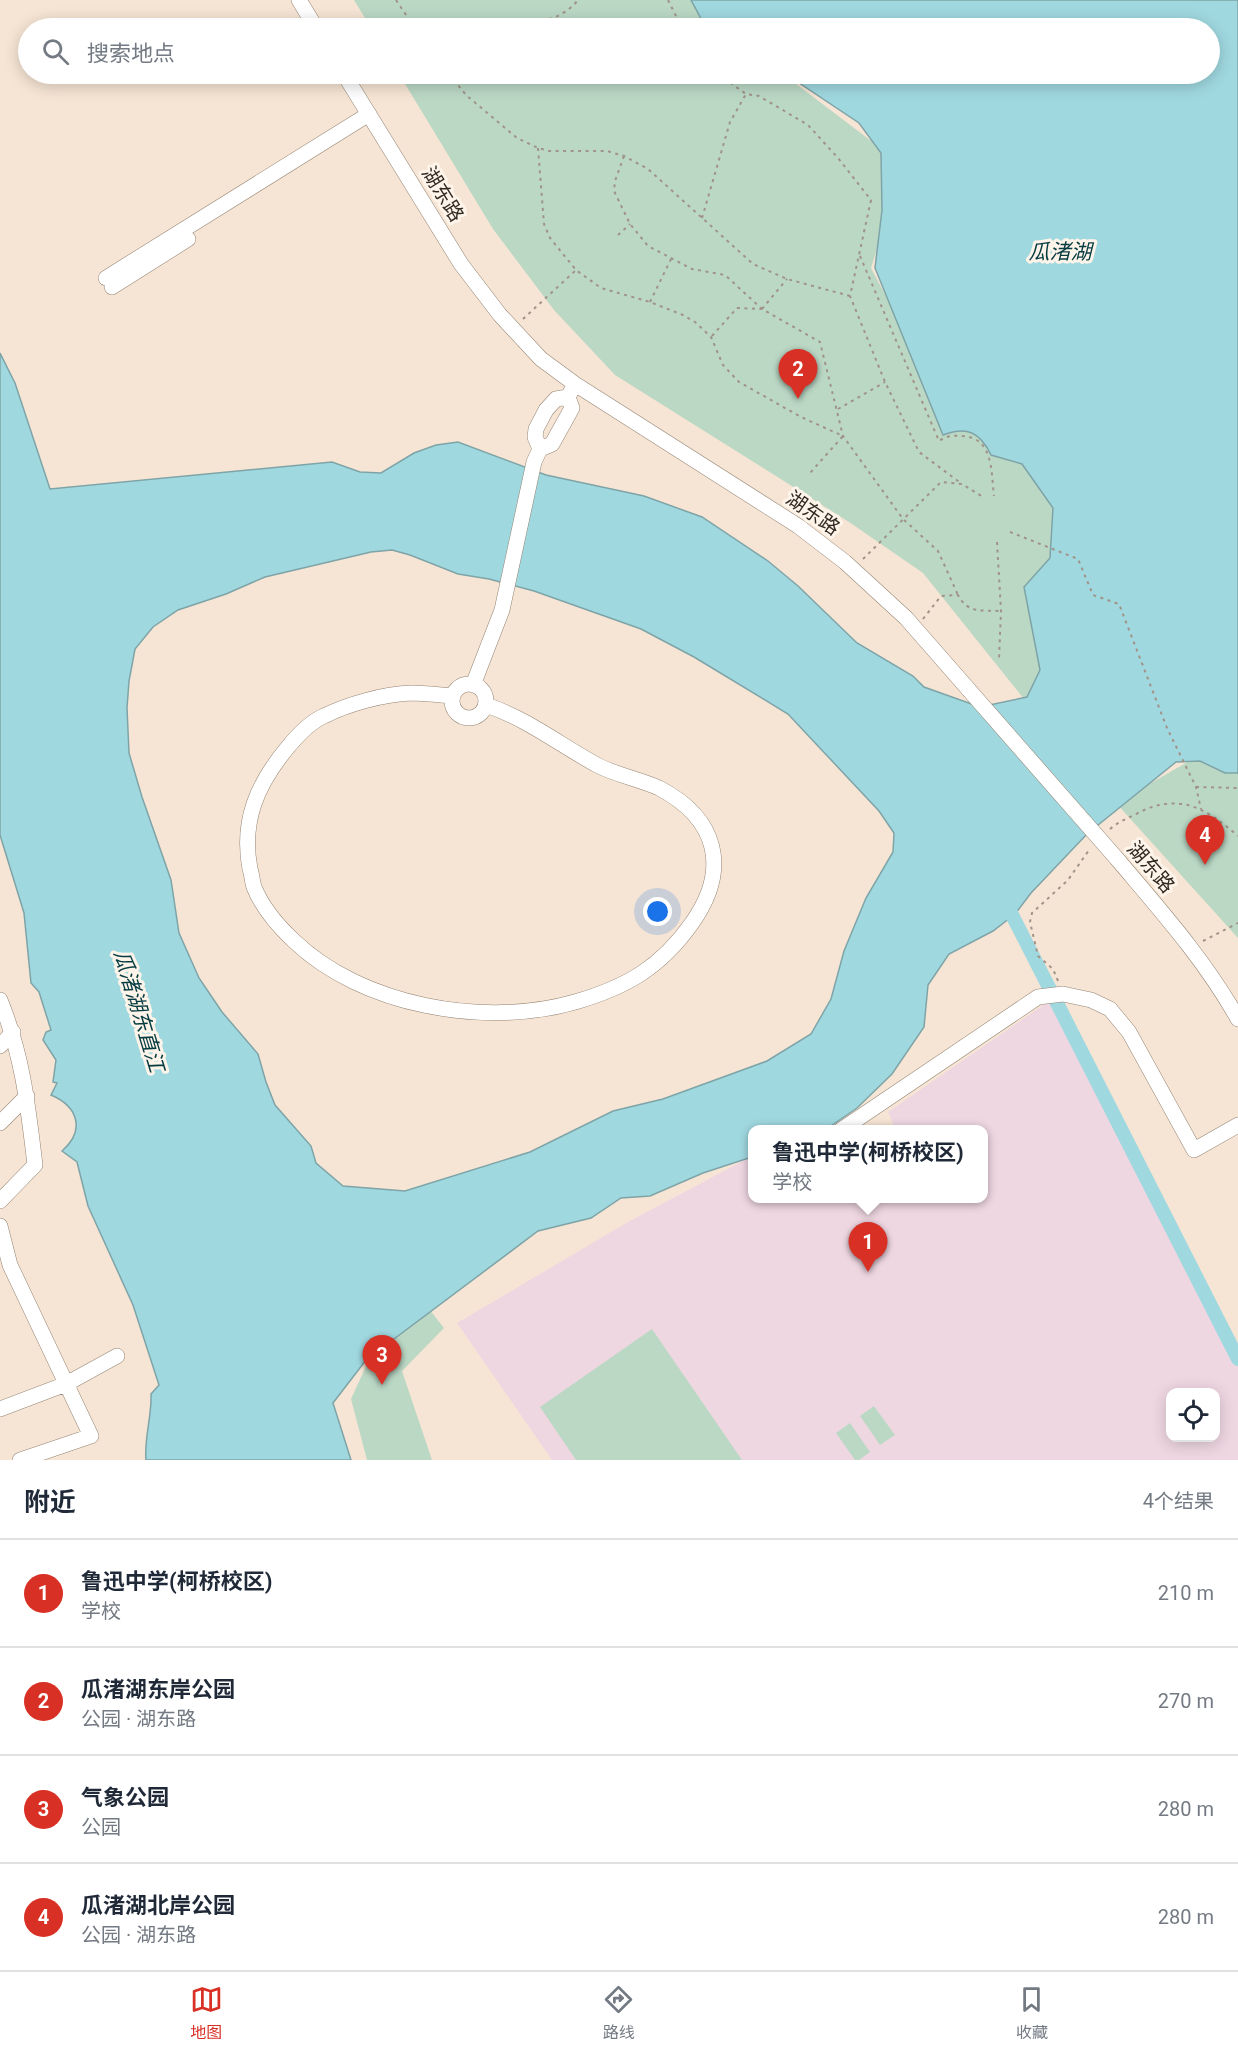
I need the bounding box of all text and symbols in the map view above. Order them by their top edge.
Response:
search box [18,18,1220,84]
icon: search [39,35,72,68]
text: 搜索地点 [87,41,175,66]
street label: 湖东路 [417,162,469,226]
water label: 瓜渚湖 [1029,240,1094,264]
pin: 2 [778,350,818,399]
street label: 湖东路 [782,486,844,540]
pin: 4 [1186,816,1224,865]
street label: 湖东路 [1122,836,1180,898]
your location [643,897,672,926]
water label: 瓜渚湖东直江 [109,947,169,1077]
popup [748,1125,988,1203]
text: 鲁迅中学(柯桥校区) [772,1140,964,1165]
text: 学校 [772,1170,812,1194]
pin: 1 [848,1222,888,1272]
pin: 3 [362,1336,401,1385]
map controls [1166,1388,1220,1442]
button: locate [1166,1388,1220,1442]
text: 附近 [24,1487,76,1517]
text: 4个结果 [1143,1489,1214,1513]
text: 鲁迅中学(柯桥校区) [81,1569,272,1594]
text: 1 [38,1581,49,1605]
text: 210 m [1158,1581,1214,1605]
text: 学校 [81,1599,121,1623]
text: 瓜渚湖东岸公园 [81,1677,235,1702]
text: 2 [38,1689,49,1713]
text: 270 m [1158,1689,1214,1713]
text: 公园 · 湖东路 [81,1707,196,1731]
text: 气象公园 [81,1785,169,1810]
text: 3 [38,1797,49,1821]
text: 280 m [1158,1797,1214,1821]
text: 公园 [81,1815,121,1839]
text: 瓜渚湖北岸公园 [81,1893,235,1918]
text: 4 [38,1905,49,1929]
text: 280 m [1158,1905,1214,1929]
text: 公园 · 湖东路 [81,1923,196,1947]
tab: 地图 [190,1983,223,2043]
tab: 路线 [602,1983,635,2043]
tab: 收藏 [1015,1983,1048,2043]

